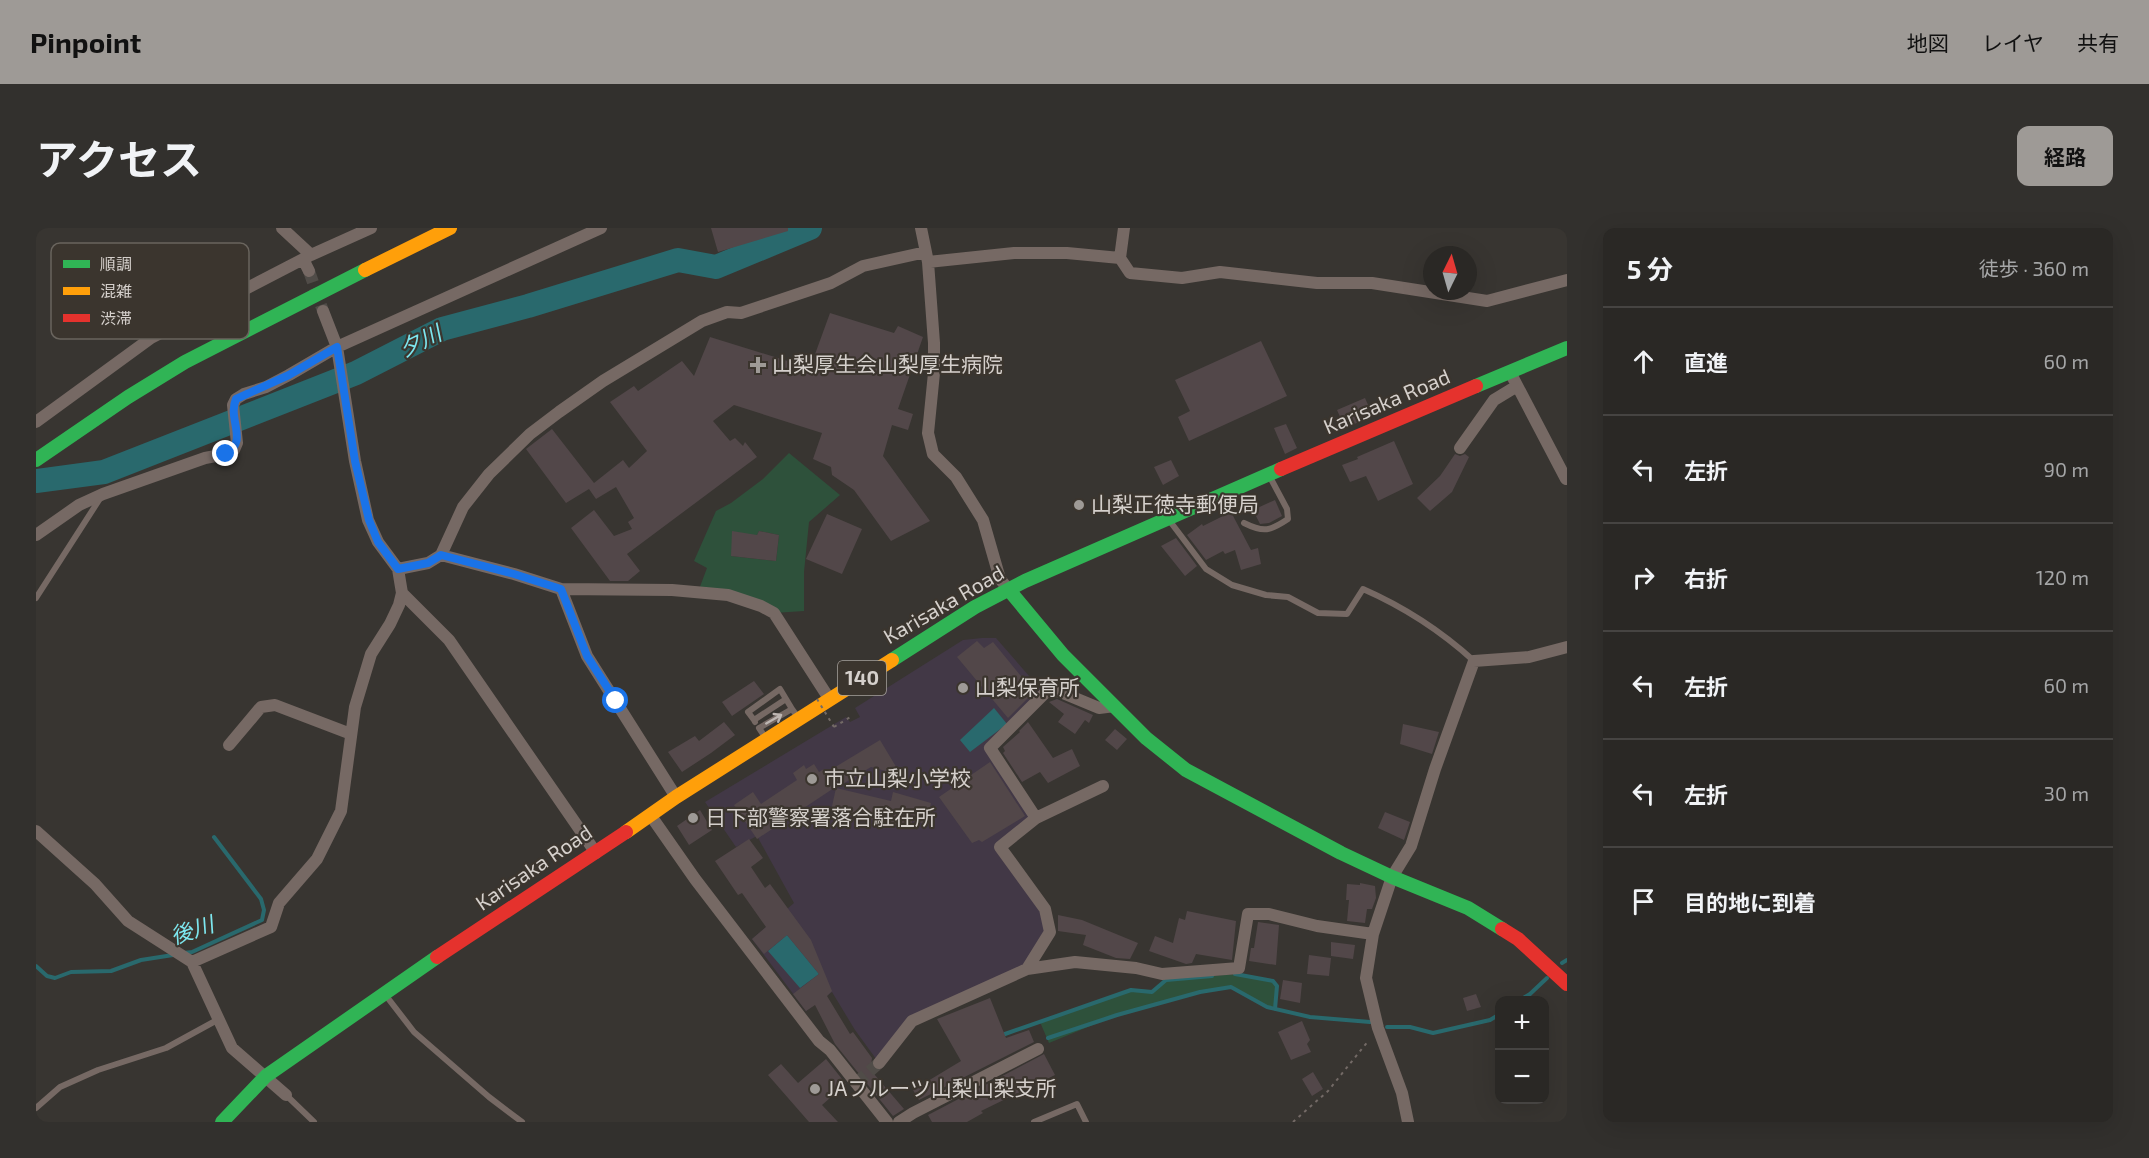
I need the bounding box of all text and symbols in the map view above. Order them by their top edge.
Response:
text: Pinpoint [30,25,141,59]
text: 地図 [1907,30,1949,55]
text: レイヤ [1982,30,2044,55]
text: 共有 [2077,30,2119,55]
button: 経路 [2017,126,2113,186]
text: アクセス [36,133,202,183]
legend [51,243,249,339]
north arrow [1423,246,1477,300]
text: 5 分 [1627,253,1673,284]
text: 順調 [100,254,132,273]
text: 徒歩 · 360 m [1979,256,2089,280]
text: 混雑 [100,281,132,300]
text: 渋滞 [100,308,132,327]
water label: 夕川 [394,318,447,361]
icon: ahead [1627,345,1660,378]
text: 直進 [1684,349,1728,375]
text: 60 m [2044,349,2089,373]
place label: 山梨厚生会山梨厚生病院 [772,351,1003,376]
marker: 山梨厚生会山梨厚生病院 [749,356,767,374]
street label: Karisaka Road [1319,363,1453,439]
route end [212,440,238,466]
icon: left [1627,453,1660,486]
text: 左折 [1684,457,1728,483]
text: 90 m [2044,457,2089,481]
place label: 山梨正徳寺郵便局 [1091,491,1259,516]
marker: 山梨正徳寺郵便局 [1072,498,1086,512]
street label: Karisaka Road [879,559,1008,648]
icon: right [1627,561,1660,594]
text: 右折 [1684,565,1728,591]
text: 120 m [2036,565,2089,589]
road number: 140 [838,661,886,695]
icon: left [1627,669,1660,702]
text: 左折 [1684,673,1728,699]
text: 60 m [2044,673,2089,697]
place label: 山梨保育所 [975,674,1080,699]
marker: 山梨保育所 [956,681,970,695]
route start [602,687,628,713]
one-way arrow [765,712,782,724]
place label: 市立山梨小学校 [824,765,971,790]
marker: 市立山梨小学校 [805,772,819,786]
icon: left [1627,777,1660,810]
text: 左折 [1684,781,1728,807]
text: 30 m [2044,781,2089,805]
place label: 日下部警察署落合駐在所 [705,804,936,829]
marker: 日下部警察署落合駐在所 [686,811,700,825]
street label: Karisaka Road [470,819,596,915]
icon: arrive [1627,885,1660,918]
text: 目的地に到着 [1684,889,1816,915]
water label: 後川 [167,909,219,948]
map controls [1495,996,1549,1104]
button: + [1495,996,1549,1050]
button: − [1495,1050,1549,1104]
place label: JAフルーツ山梨山梨支所 [827,1075,1057,1100]
marker: JAフルーツ山梨山梨支所 [808,1082,822,1096]

